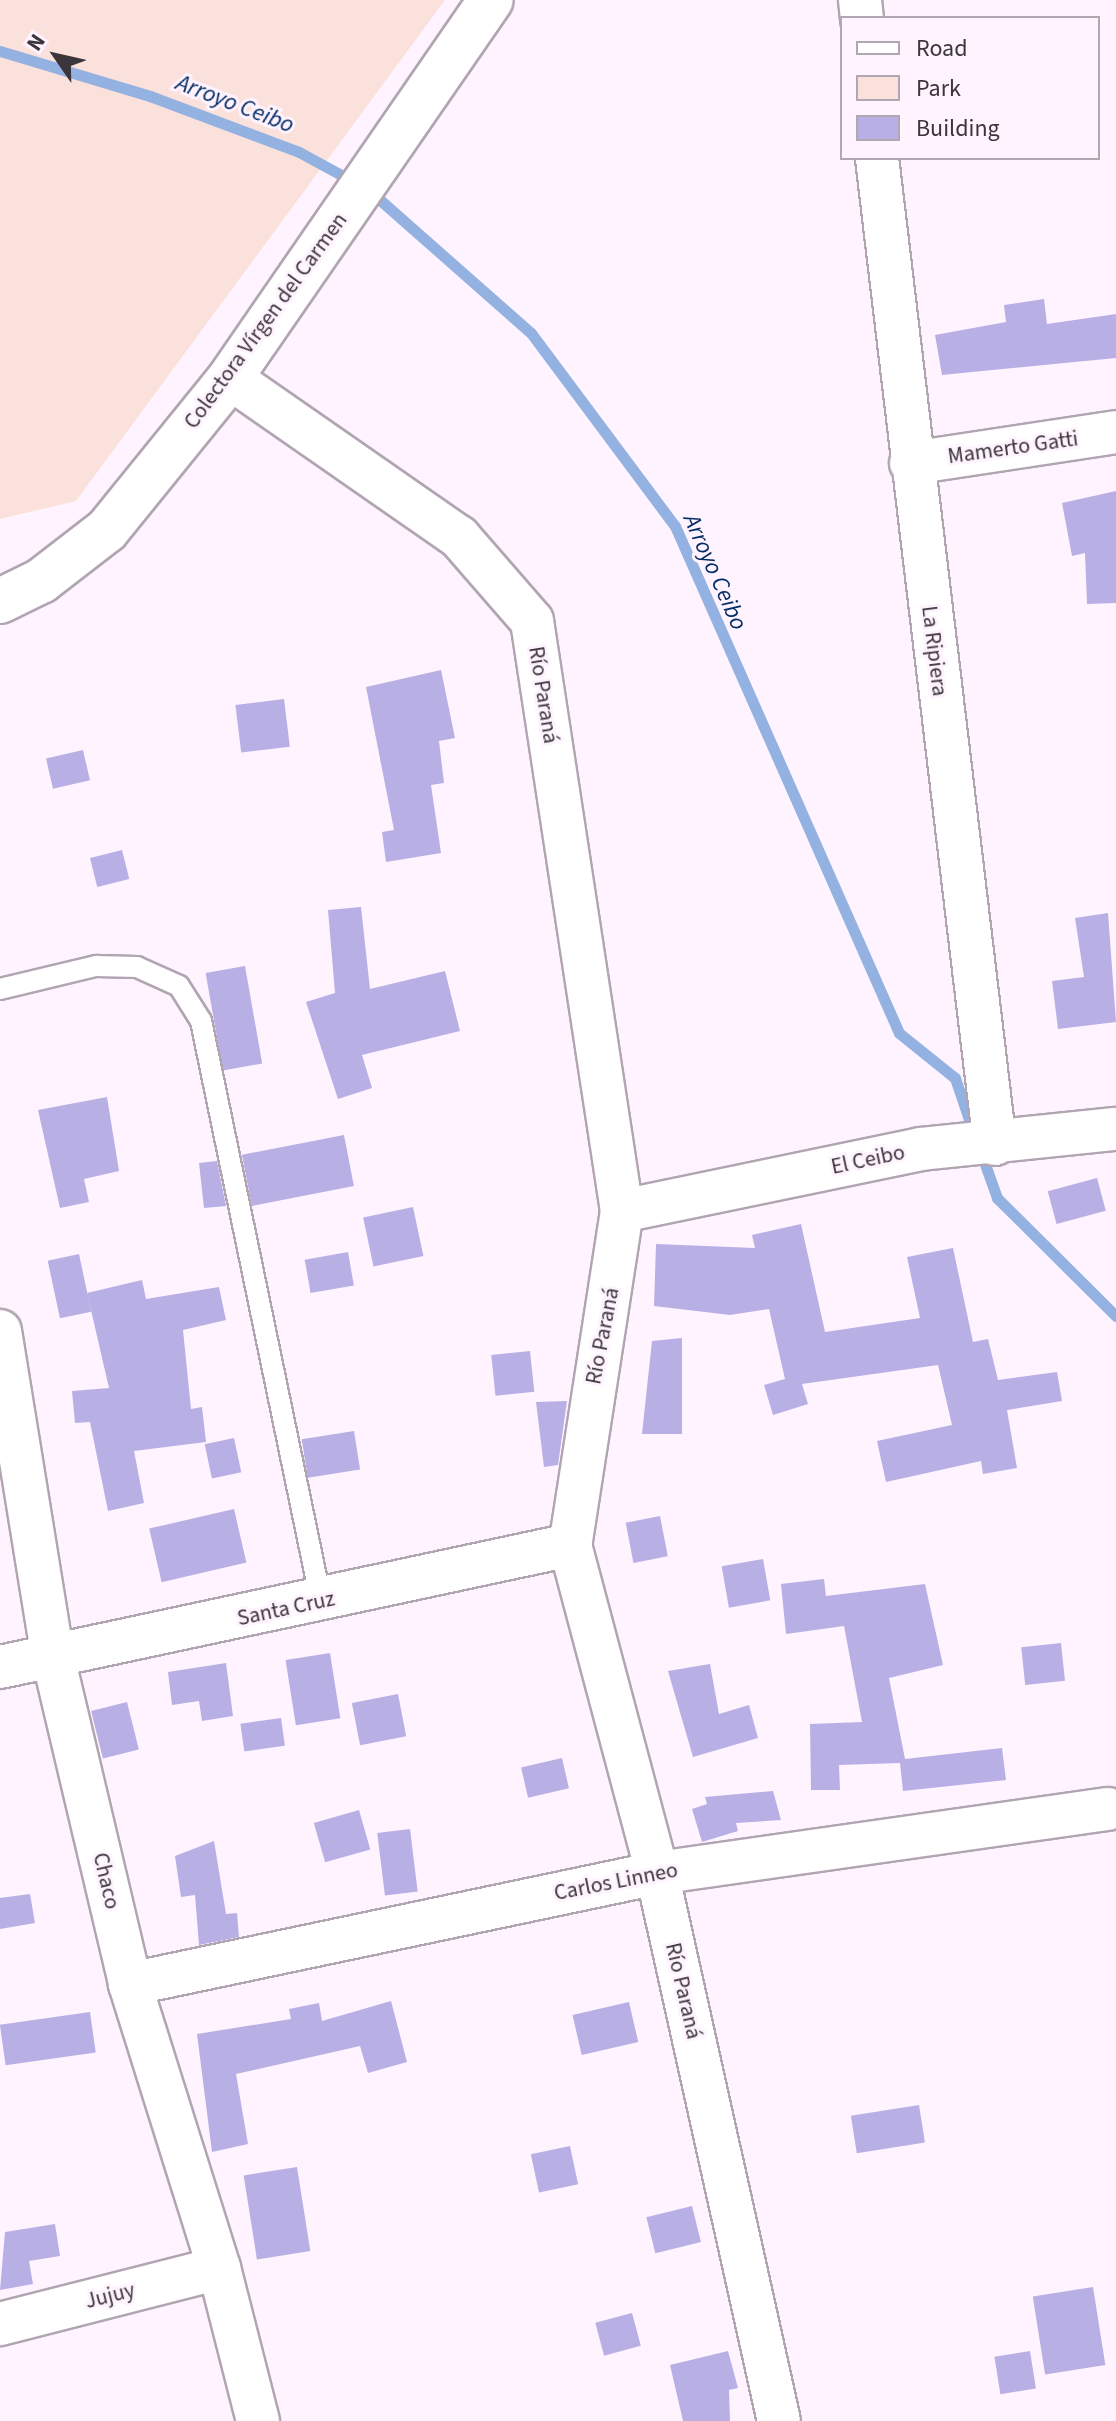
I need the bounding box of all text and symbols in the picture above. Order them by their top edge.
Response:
north arrow [16,16,96,96]
legend [840,16,1100,160]
text: N [19,28,53,58]
text: Road [916,31,968,66]
water label: Arroyo Ceibo [172,68,298,140]
text: Park [916,71,961,106]
text: Building [916,111,1000,146]
street label: Colectora Vírgen del Carmen [179,208,353,434]
street label: Mamerto Gatti [946,426,1080,470]
water label: Arroyo Ceibo [677,510,753,634]
street label: La Ripiera [915,604,953,698]
street label: Río Paraná [522,644,564,746]
street label: El Ceibo [829,1139,907,1181]
street label: Río Paraná [581,1285,625,1387]
street label: Santa Cruz [235,1586,337,1632]
street label: Chaco [87,1850,125,1912]
street label: Carlos Linneo [552,1857,680,1907]
street label: Río Paraná [659,1940,707,2042]
street label: Jujuy [82,2277,138,2315]

